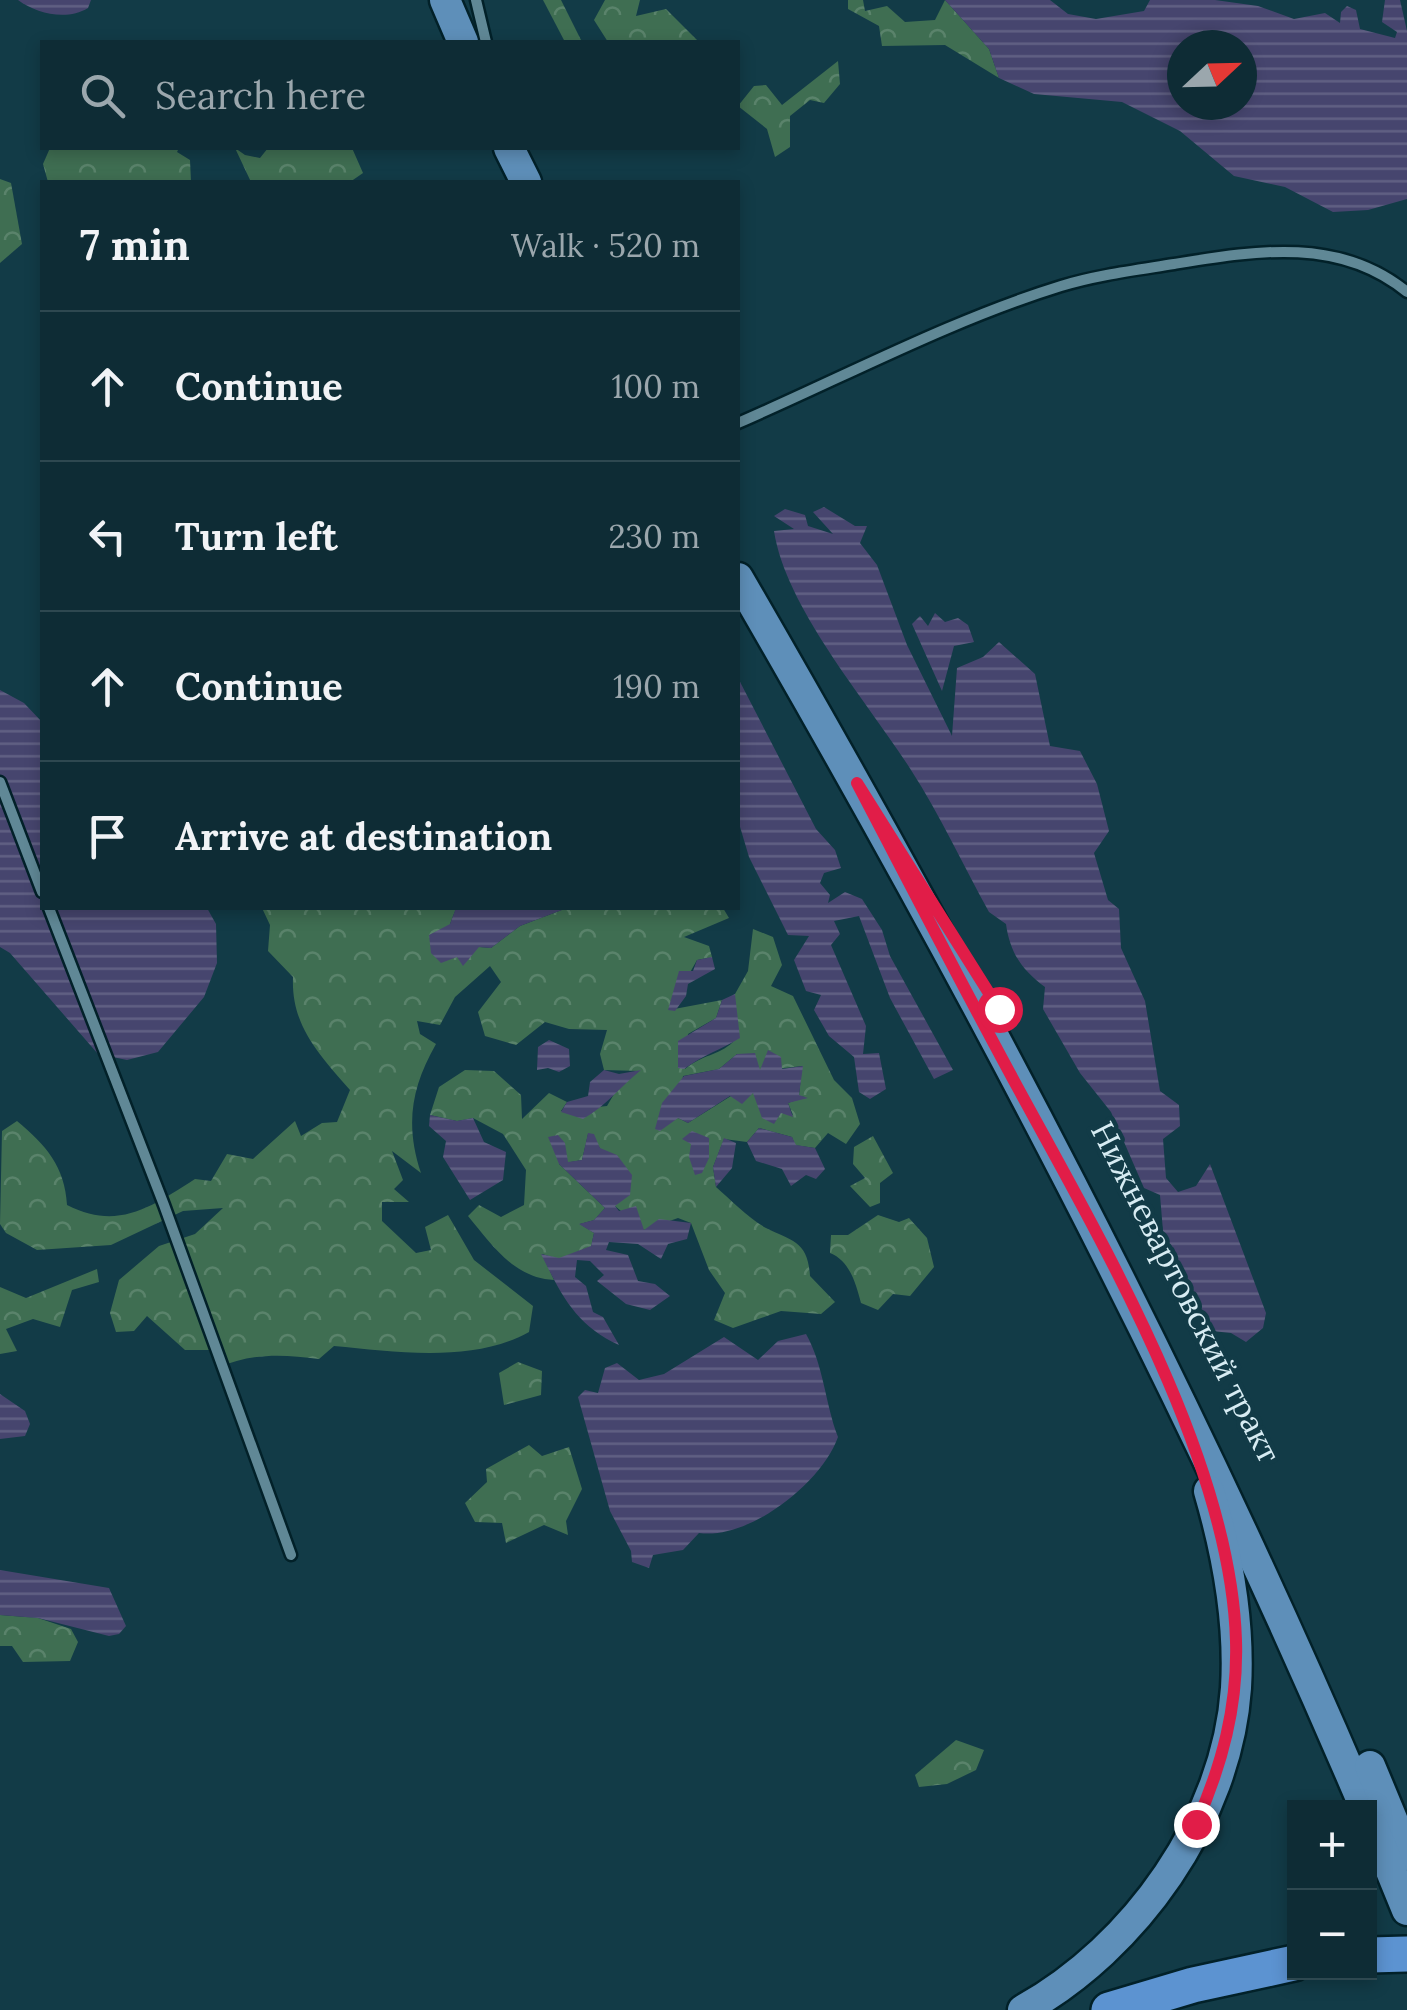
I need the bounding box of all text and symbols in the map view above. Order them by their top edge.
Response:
north arrow [1167,30,1257,120]
search box [40,40,740,150]
icon: search [75,68,130,123]
text: Search here [155,71,366,119]
text: 7 min [80,218,190,272]
text: Walk · 520 m [511,225,700,266]
icon: ahead [80,359,135,414]
text: Continue [175,362,343,410]
text: 100 m [612,366,700,407]
icon: left [80,509,135,564]
text: Turn left [175,512,338,560]
text: 230 m [609,516,700,557]
icon: ahead [80,659,135,714]
text: Continue [175,662,343,710]
text: 190 m [613,666,700,707]
icon: arrive [80,809,135,864]
text: Arrive at destination [175,812,552,860]
route start [977,987,1023,1033]
street label: Нижневартовский тракт [1082,1114,1290,1470]
map controls [1287,1800,1377,1980]
button: + [1287,1800,1377,1890]
route end [1174,1802,1220,1848]
button: − [1287,1890,1377,1980]

